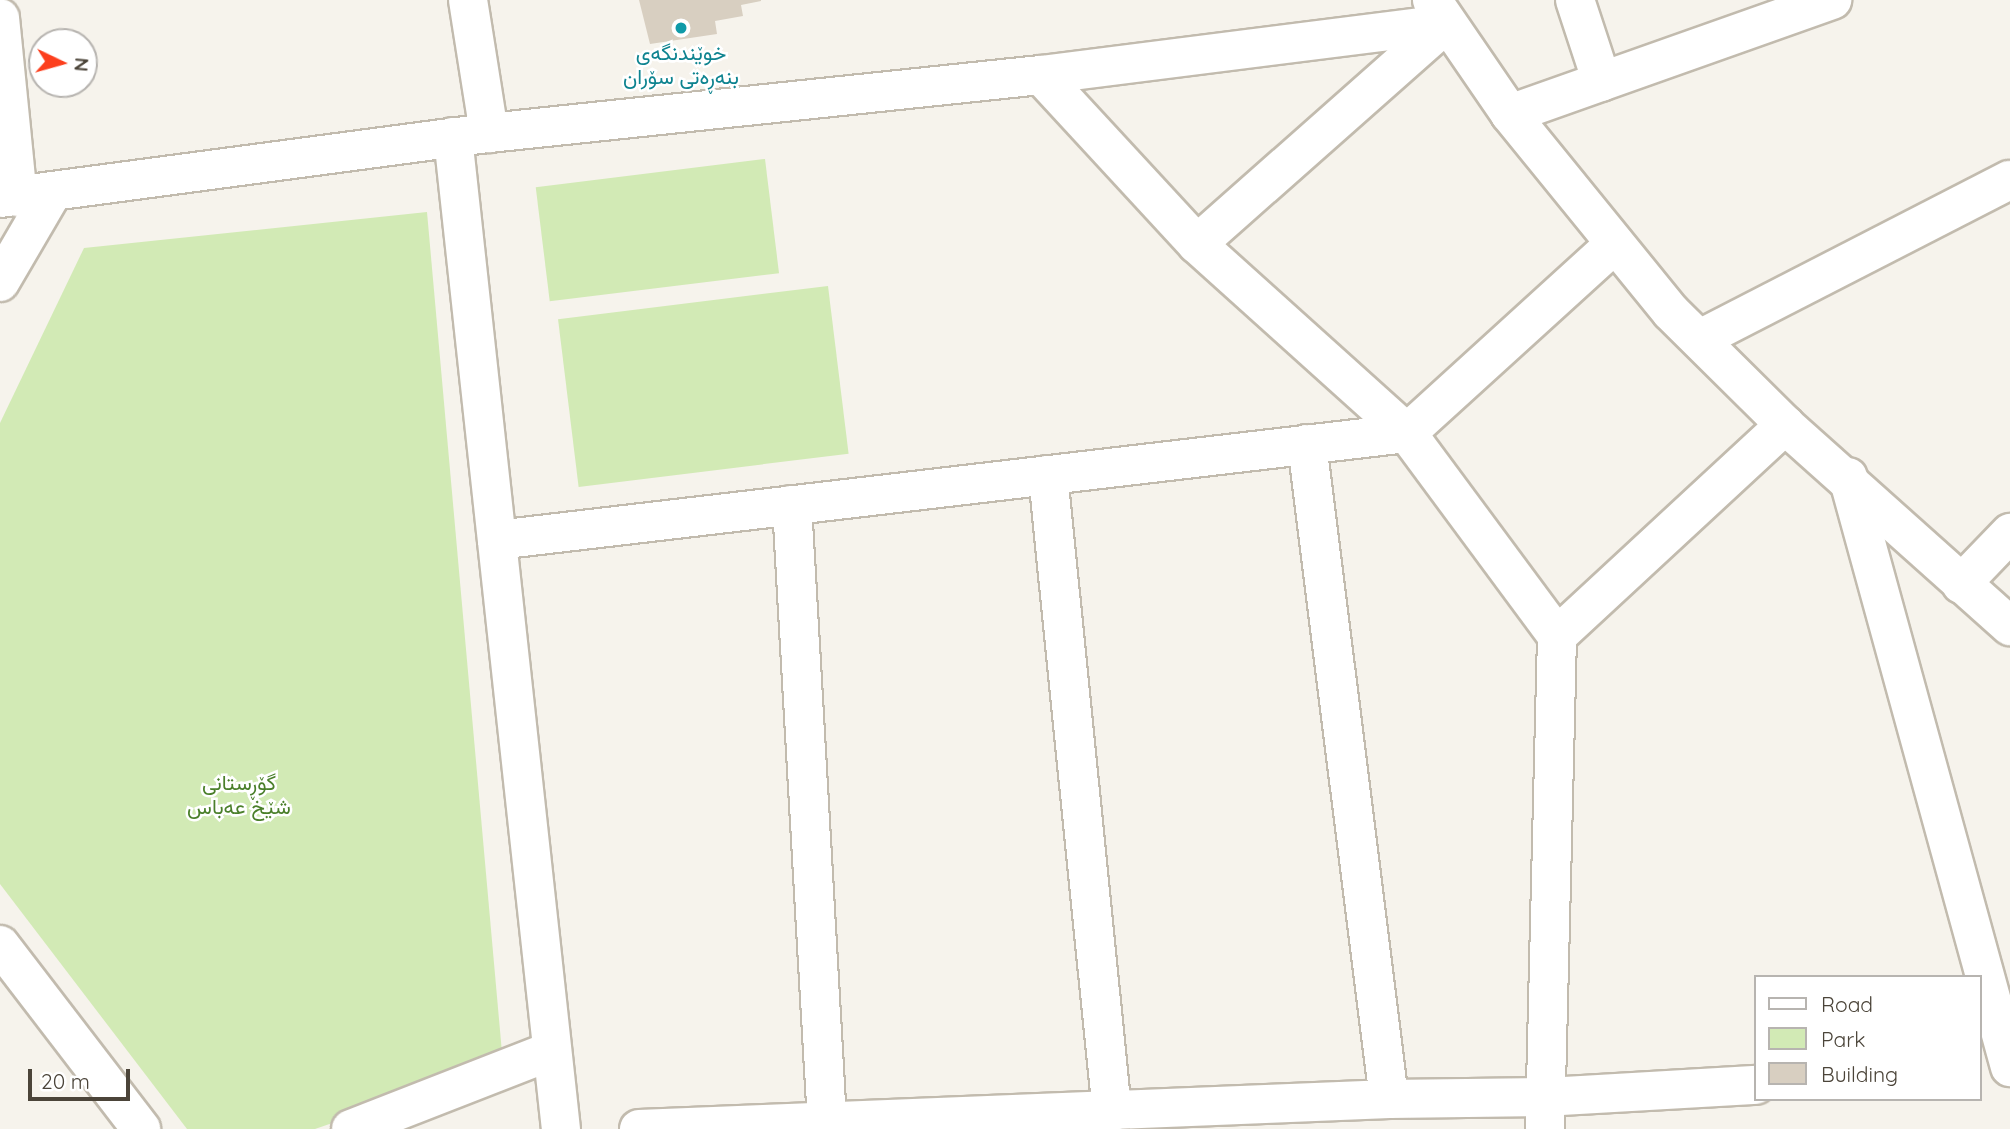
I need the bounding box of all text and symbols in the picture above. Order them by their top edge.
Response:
marker: خوێندنگەی بنەڕەتی سۆران [673,20,689,36]
north arrow [28,28,98,98]
place label: خوێندنگەی بنەڕەتی سۆران [623,39,739,89]
text: N [69,57,94,73]
park label: گۆڕستانی شێخ عەباس [187,769,291,819]
legend [1755,975,1982,1101]
text: Road [1821,991,1873,1017]
text: Park [1821,1026,1865,1052]
scale bar [32,1056,133,1100]
text: Building [1821,1061,1898,1087]
text: 20 m [41,1068,90,1094]

